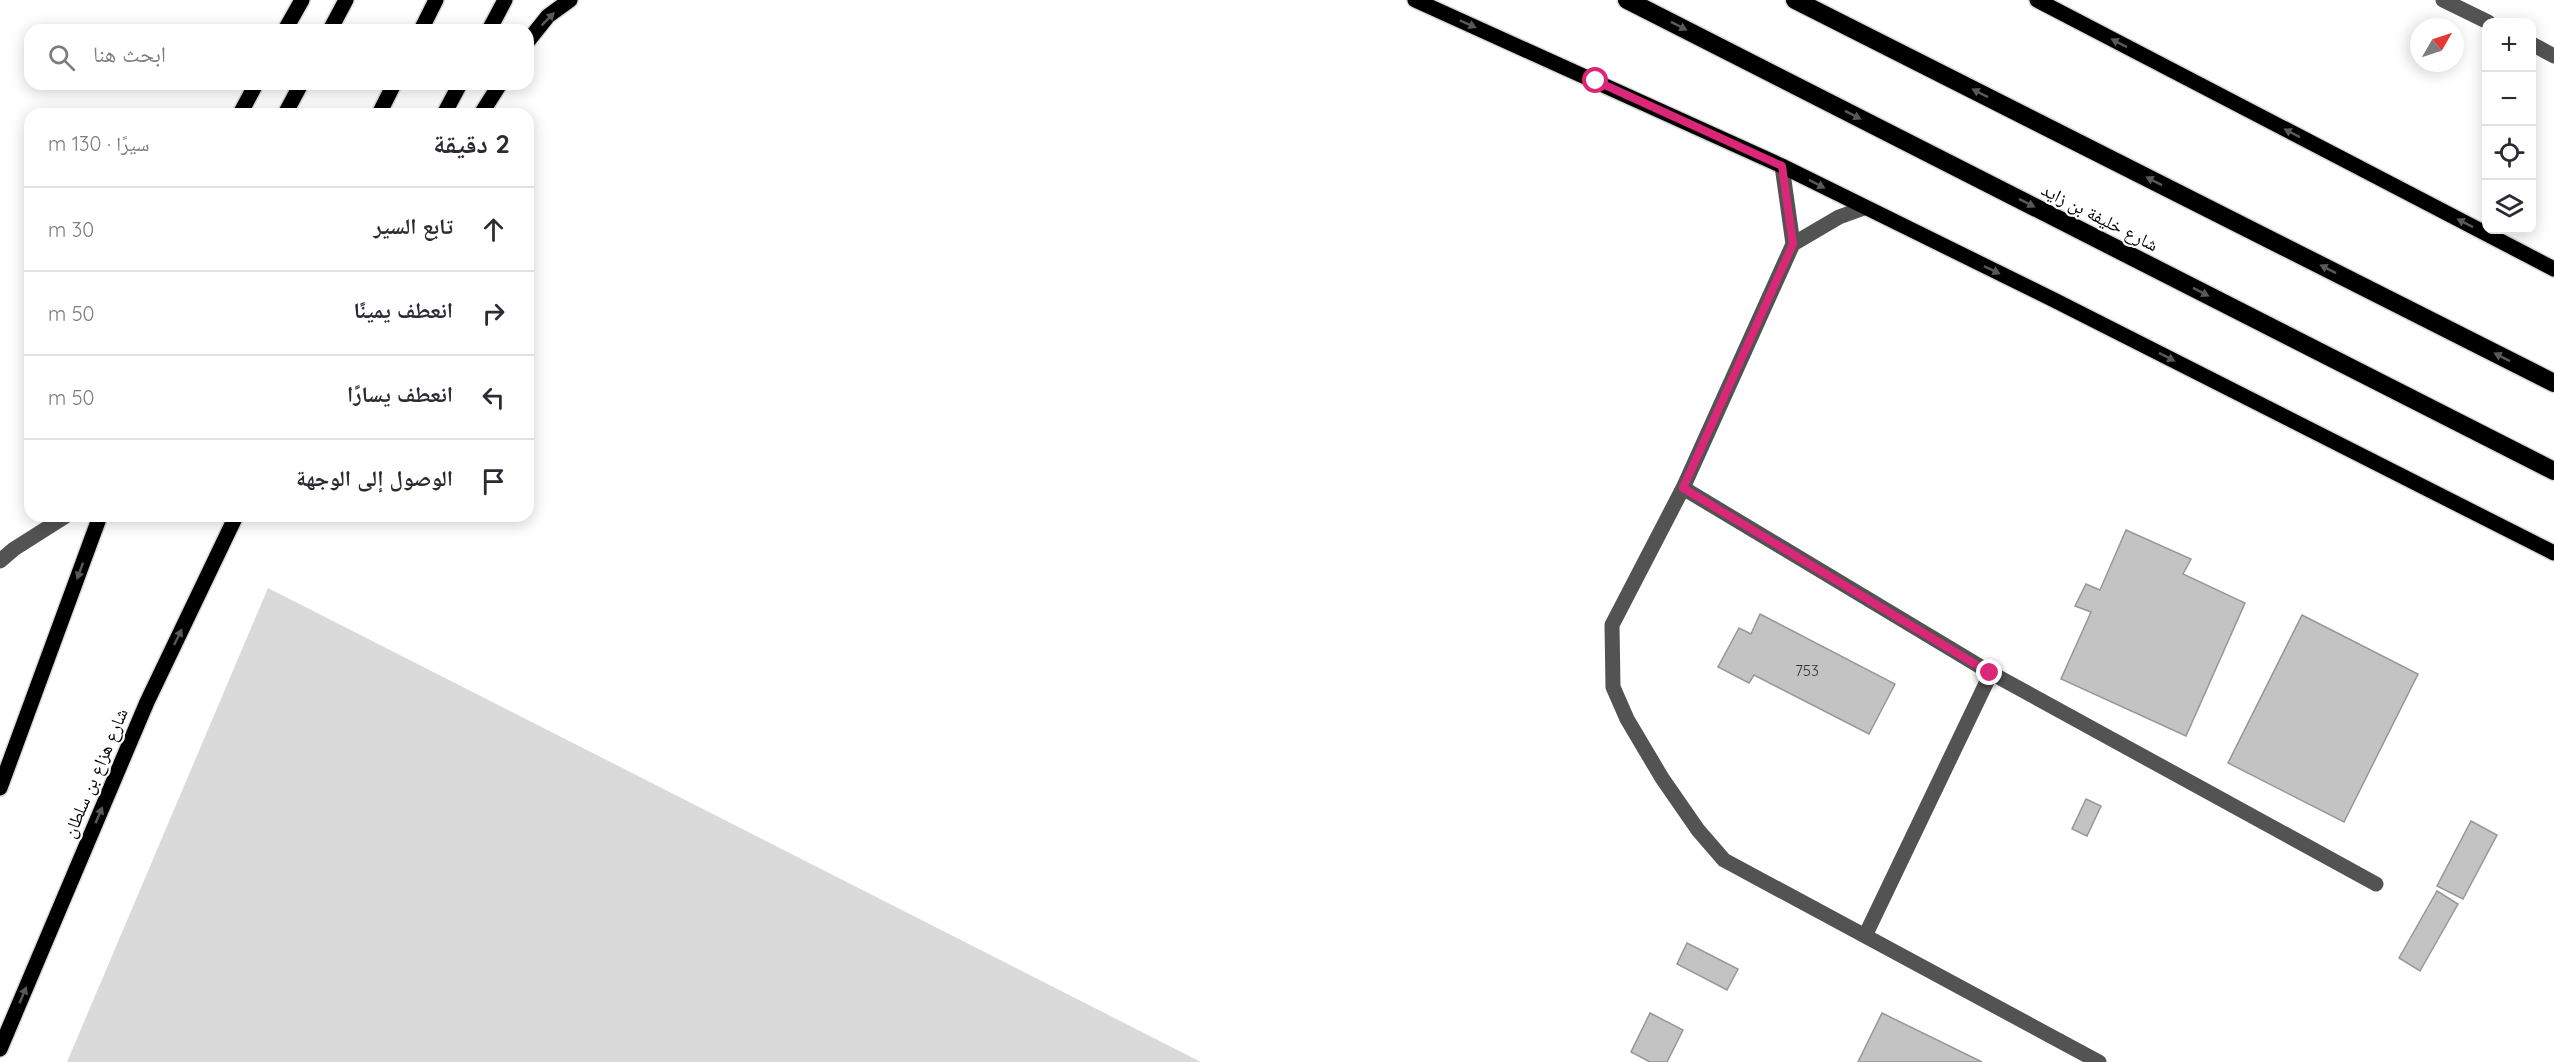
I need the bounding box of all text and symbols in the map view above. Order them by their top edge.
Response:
one-way arrow [540,12,554,26]
north arrow [2410,18,2464,72]
map controls [2482,18,2536,234]
button: + [2482,18,2536,72]
one-way arrow [1460,19,1478,29]
one-way arrow [1670,21,1688,31]
search box [24,24,534,90]
one-way arrow [2110,38,2127,48]
text: ابحث هنا [93,40,166,68]
icon: search [45,41,78,74]
route start [1582,67,1608,93]
button: − [2482,72,2536,126]
one-way arrow [1971,89,1988,98]
one-way arrow [1845,110,1862,120]
button: locate [2482,126,2536,180]
text: 2 دقيقة [433,127,510,160]
one-way arrow [2283,128,2300,137]
text: سيرًا · 130 m [48,131,150,156]
one-way arrow [2145,177,2162,186]
street label: شارع خليفة بن زايد [2038,178,2162,256]
one-way arrow [1809,179,1826,189]
button: layers [2482,180,2536,234]
one-way arrow [2018,198,2035,208]
text: تابع السير [373,212,453,240]
icon: ahead [477,213,510,246]
text: 30 m [48,217,94,242]
one-way arrow [2456,218,2474,228]
one-way arrow [2319,264,2336,274]
one-way arrow [1984,265,2001,275]
one-way arrow [2192,287,2209,296]
text: انعطف يمينًا [354,296,453,324]
icon: right [477,297,510,330]
text: 50 m [48,301,95,326]
one-way arrow [2159,352,2176,362]
one-way arrow [2493,352,2510,362]
text: انعطف يسارًا [347,380,453,408]
icon: left [477,381,510,414]
text: 50 m [48,385,95,410]
text: الوصول إلى الوجهة [296,464,453,492]
icon: arrive [477,465,510,498]
one-way arrow [75,562,85,580]
one-way arrow [173,629,182,646]
route end [1976,659,2002,685]
house number: 753 [1795,661,1819,680]
street label: شارع هزاع بن سلطان [57,705,133,841]
one-way arrow [94,806,104,824]
one-way arrow [19,986,28,1004]

